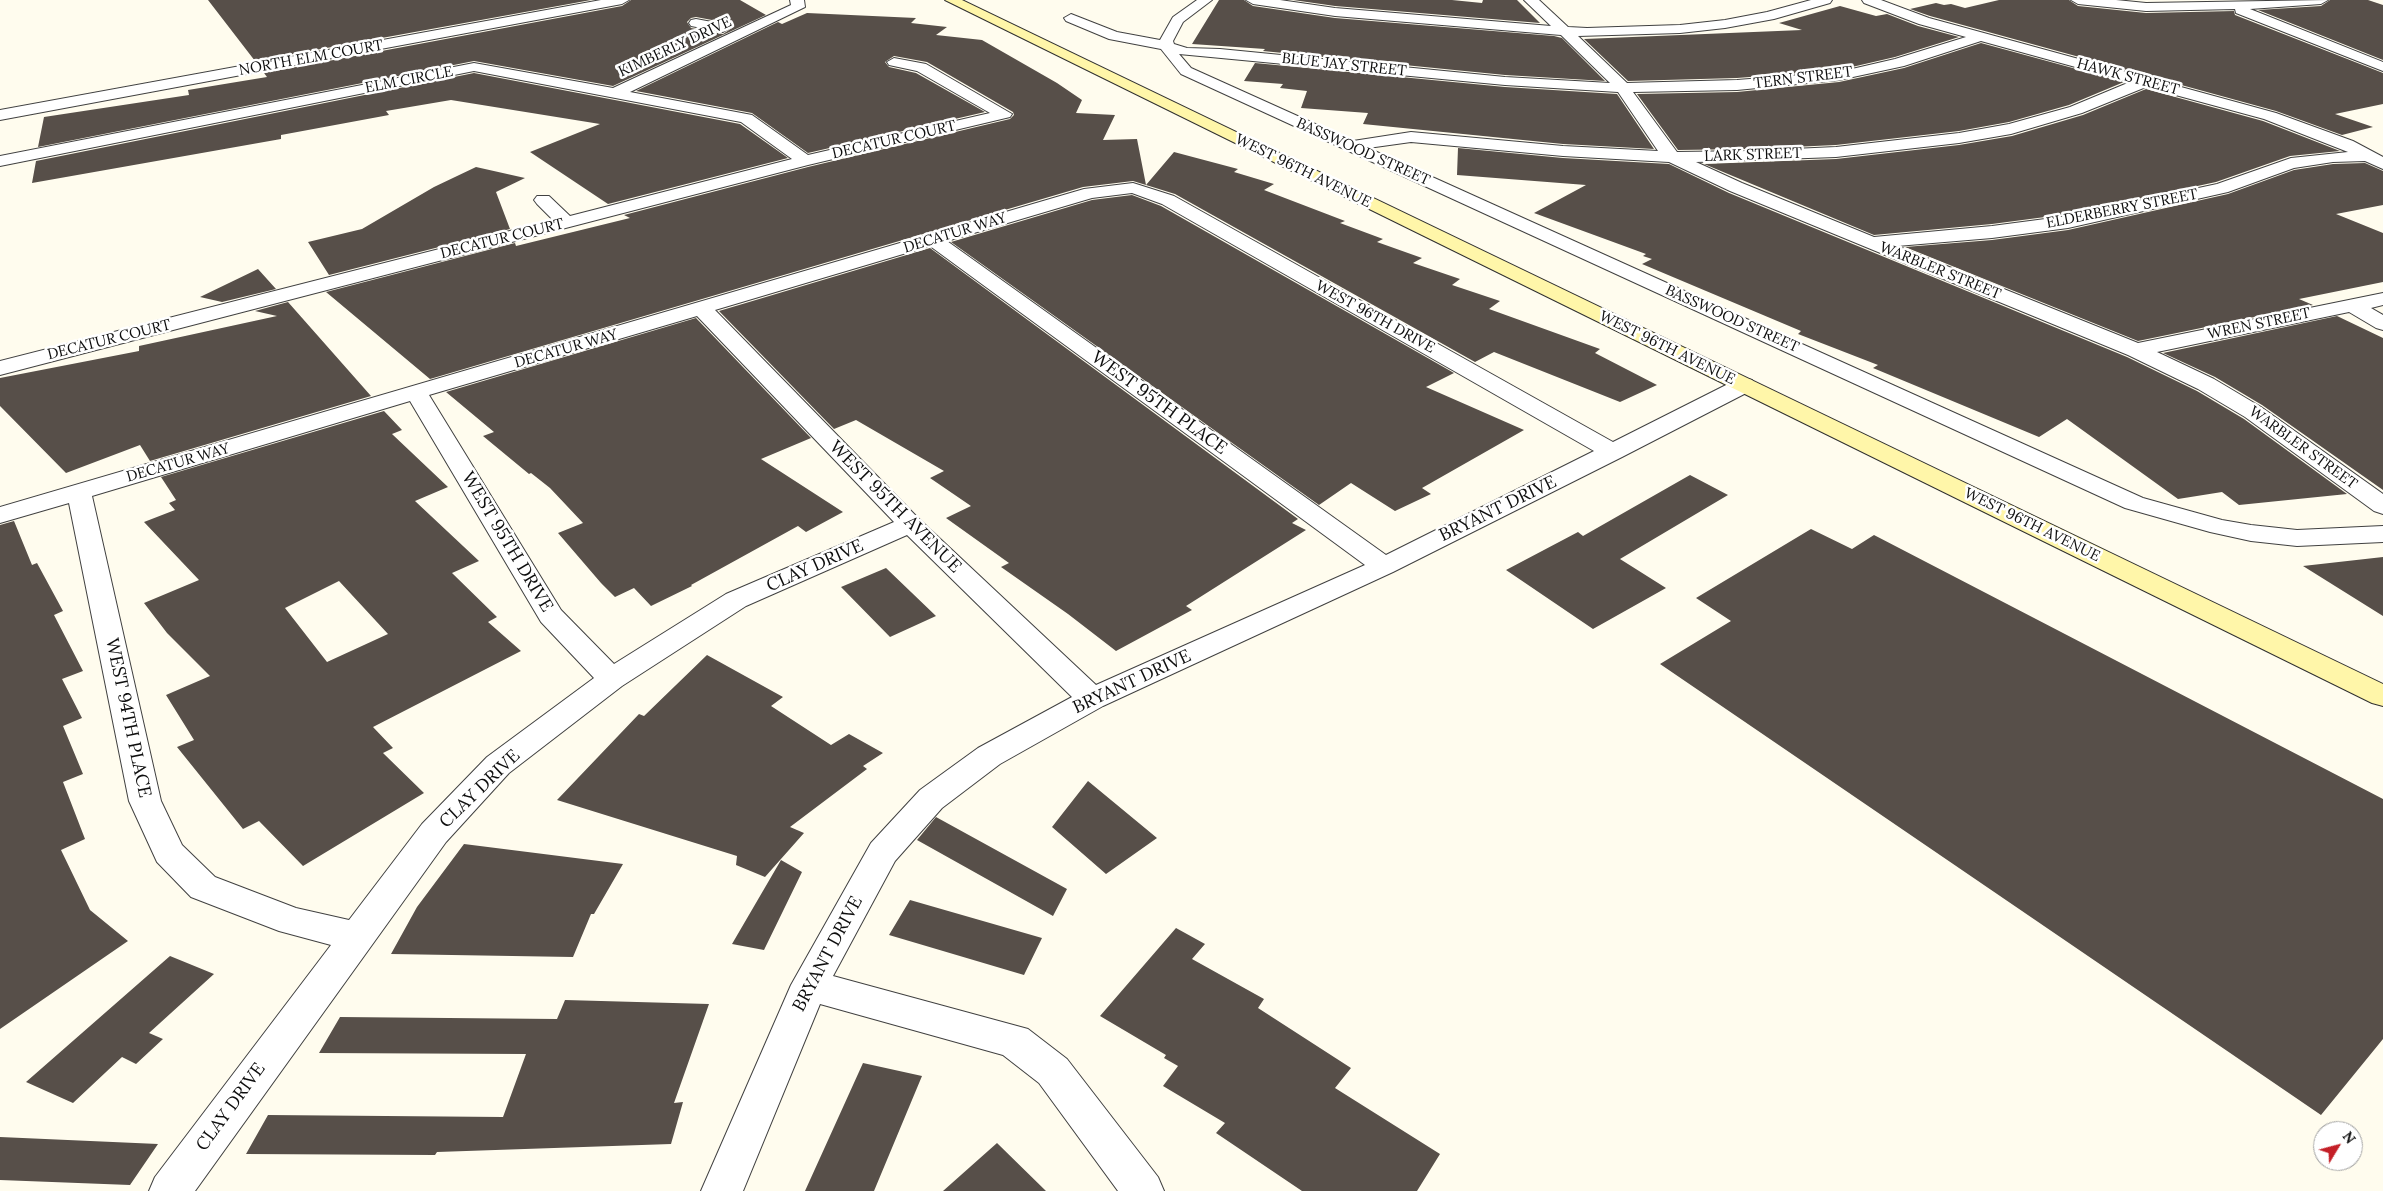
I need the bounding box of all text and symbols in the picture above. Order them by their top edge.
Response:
street label: KIMBERLY DRIVE [616,13,734,81]
street label: NORTH ELM COURT [237,36,385,80]
street label: BLUE JAY STREET [1281,49,1407,81]
street label: HAWK STREET [2075,55,2181,99]
street label: ELM CIRCLE [364,63,454,97]
street label: TERN STREET [1753,63,1853,93]
street label: BASSWOOD STREET [1293,114,1433,190]
street label: DECATUR COURT [830,117,958,163]
street label: WEST 96TH AVENUE [1232,130,1374,212]
street label: LARK STREET [1704,144,1802,166]
street label: ELDERBERRY STREET [2045,185,2199,233]
street label: DECATUR WAY [901,209,1009,257]
street label: DECATUR COURT [438,215,566,263]
street label: WARBLER STREET [1877,238,2003,304]
street label: WEST 96TH DRIVE [1312,277,1438,357]
street label: BASSWOOD STREET [1662,281,1802,357]
street label: WREN STREET [2206,304,2312,344]
street label: WEST 96TH AVENUE [1596,307,1738,389]
street label: DECATUR COURT [45,316,173,364]
street label: DECATUR WAY [512,326,620,372]
street label: WEST 95TH PLACE [1087,346,1231,460]
street label: WARBLER STREET [2245,403,2361,493]
street label: WEST 95TH AVENUE [824,436,966,578]
street label: DECATUR WAY [124,440,232,486]
street label: WEST 95TH DRIVE [457,468,557,616]
street label: BRYANT DRIVE [1436,471,1560,547]
street label: WEST 96TH AVENUE [1961,484,2103,566]
street label: CLAY DRIVE [763,535,867,597]
street label: WEST 94TH PLACE [101,636,155,800]
street label: BRYANT DRIVE [1070,645,1194,719]
street label: CLAY DRIVE [435,745,525,833]
street label: BRYANT DRIVE [788,893,868,1015]
street label: CLAY DRIVE [192,1059,270,1155]
north arrow [2313,1121,2363,1171]
text: N [2339,1128,2360,1147]

